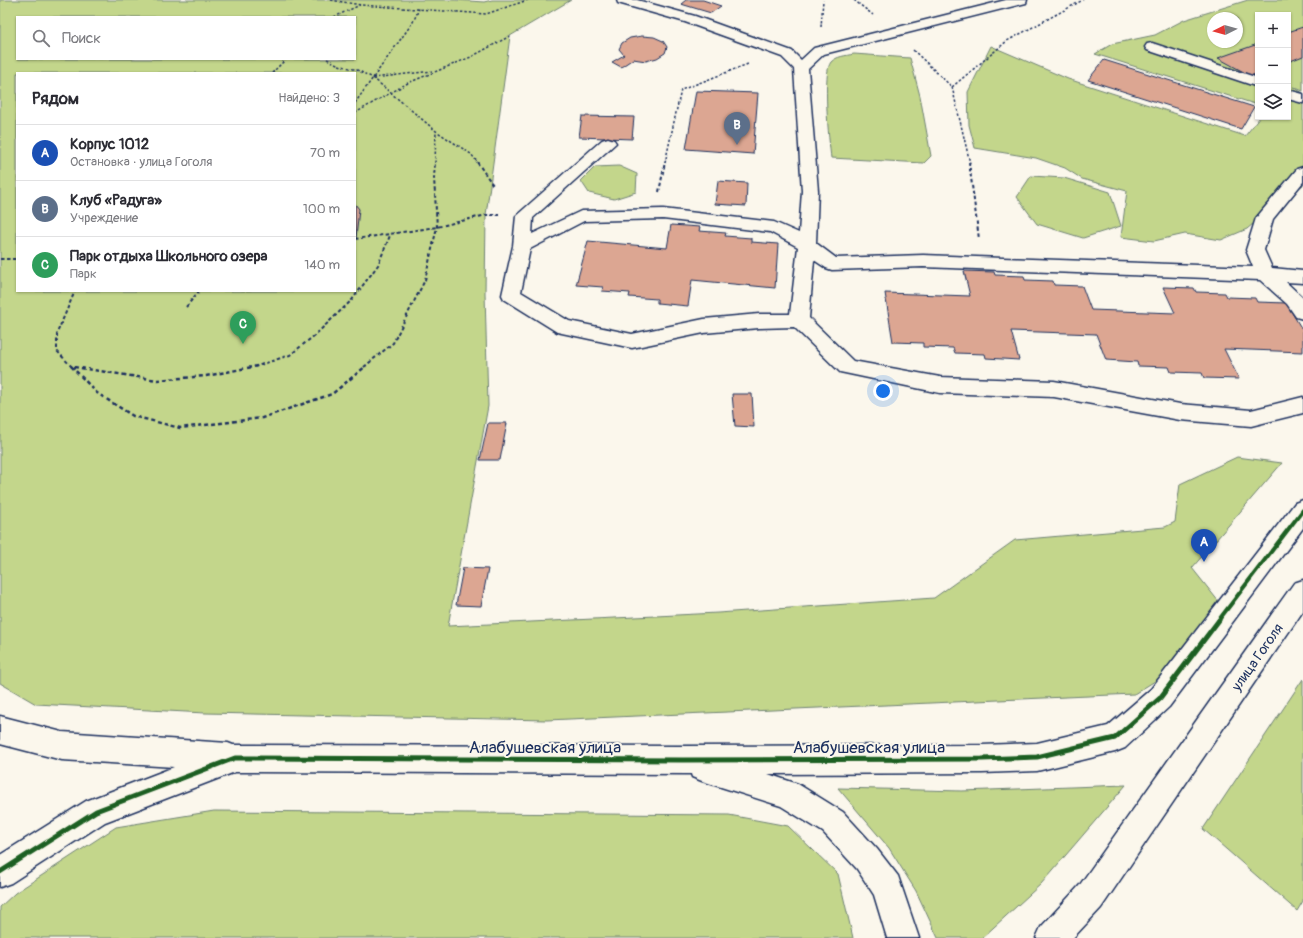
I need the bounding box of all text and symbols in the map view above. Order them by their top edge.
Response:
north arrow [1207,12,1243,48]
map controls [1255,12,1291,120]
button: + [1255,12,1291,48]
search box [16,16,356,60]
icon: search [30,27,52,49]
text: Поиск [62,29,101,48]
button: − [1255,48,1291,84]
button: layers [1255,84,1291,120]
text: Рядом [32,88,79,109]
text: Найдено: 3 [278,90,340,106]
pin: B [724,112,750,145]
text: Корпус 1012 [70,135,149,154]
text: A [41,145,49,161]
text: 70 m [310,145,340,161]
text: Остановка · улица Гоголя [70,154,212,170]
text: Клуб «Радуга» [70,191,162,210]
text: B [41,201,49,217]
text: 100 m [303,201,340,217]
text: Учреждение [70,210,138,226]
text: Парк отдыха Школьного озера [70,247,268,266]
text: C [41,257,49,273]
text: 140 m [304,257,340,273]
text: Парк [70,266,97,282]
pin: C [230,311,256,344]
your location [873,381,893,401]
pin: A [1191,529,1217,562]
street label: улица Гоголя [1227,620,1287,695]
street label: Алабушевская улица [469,737,621,758]
street label: Алабушевская улица [793,737,945,758]

